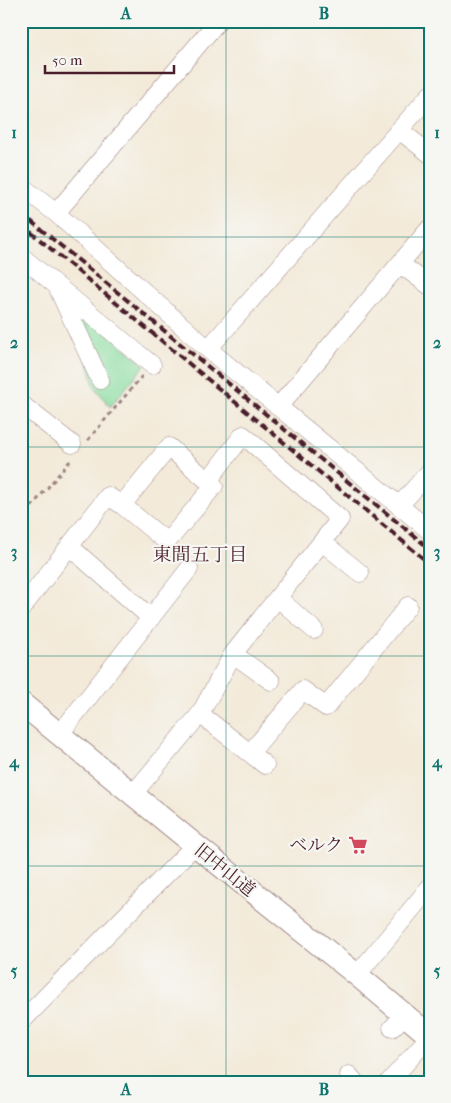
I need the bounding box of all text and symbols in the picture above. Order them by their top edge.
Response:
text: A [120,4,132,23]
text: B [319,4,329,23]
scale bar [45,42,174,74]
text: 50 m [52,51,83,69]
text: 1 [11,123,17,142]
text: 1 [434,123,440,142]
text: 2 [10,333,18,352]
text: 2 [433,333,441,352]
text: 3 [11,542,17,562]
text: 3 [434,542,440,562]
district label: 東間五丁目 [152,544,248,566]
text: 4 [8,752,20,772]
text: 4 [431,752,443,772]
supermarket icon: ベルク [347,834,369,856]
place label: ベルク [289,835,343,856]
street label: 旧中山道 [190,840,259,901]
text: 5 [11,961,18,980]
text: 5 [434,961,441,980]
text: A [120,1080,132,1099]
text: B [319,1080,329,1099]

